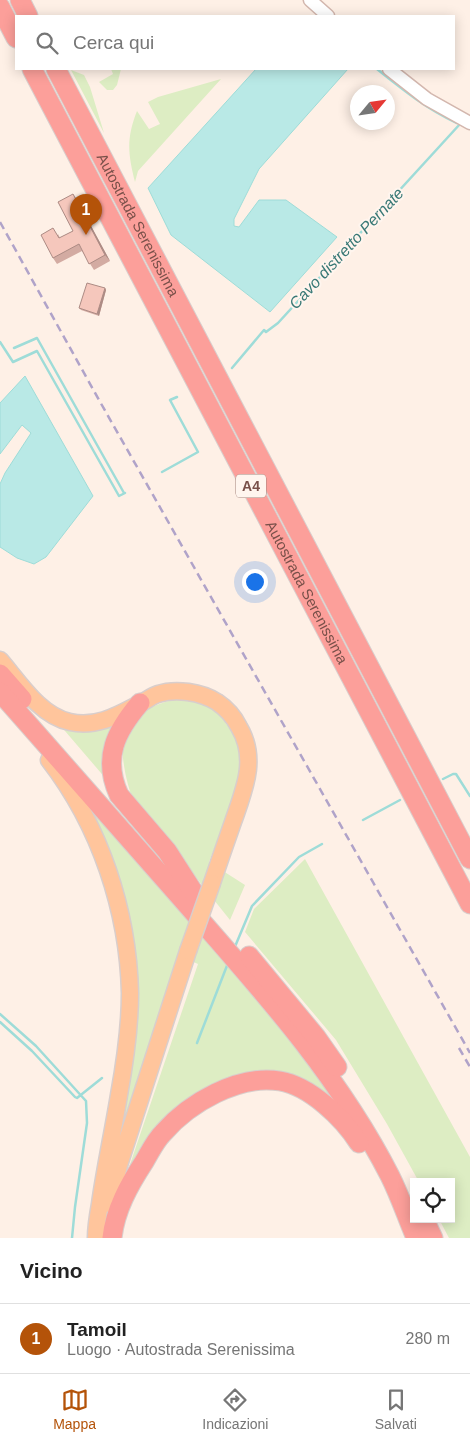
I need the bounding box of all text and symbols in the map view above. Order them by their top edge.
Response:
search box [15,15,455,70]
icon: search [33,29,61,57]
text: Cerca qui [73,32,154,53]
north arrow [350,85,395,130]
street label: Autostrada Serenissima [94,150,183,300]
water label: Cavo distretto Pernate [286,184,407,312]
pin: 1 [70,194,102,235]
road number: A4 [236,474,266,498]
street label: Autostrada Serenissima [262,518,352,667]
your location [242,569,268,595]
map controls [410,1178,455,1223]
button: locate [410,1178,455,1223]
text: Vicino [20,1259,83,1282]
text: Tamoil [67,1319,127,1340]
text: 1 [32,1330,40,1347]
text: 280 m [406,1330,450,1347]
text: Luogo · Autostrada Serenissima [67,1341,295,1358]
tab: Mappa [53,1386,96,1432]
tab: Indicazioni [202,1386,268,1432]
tab: Salvati [375,1386,417,1432]

